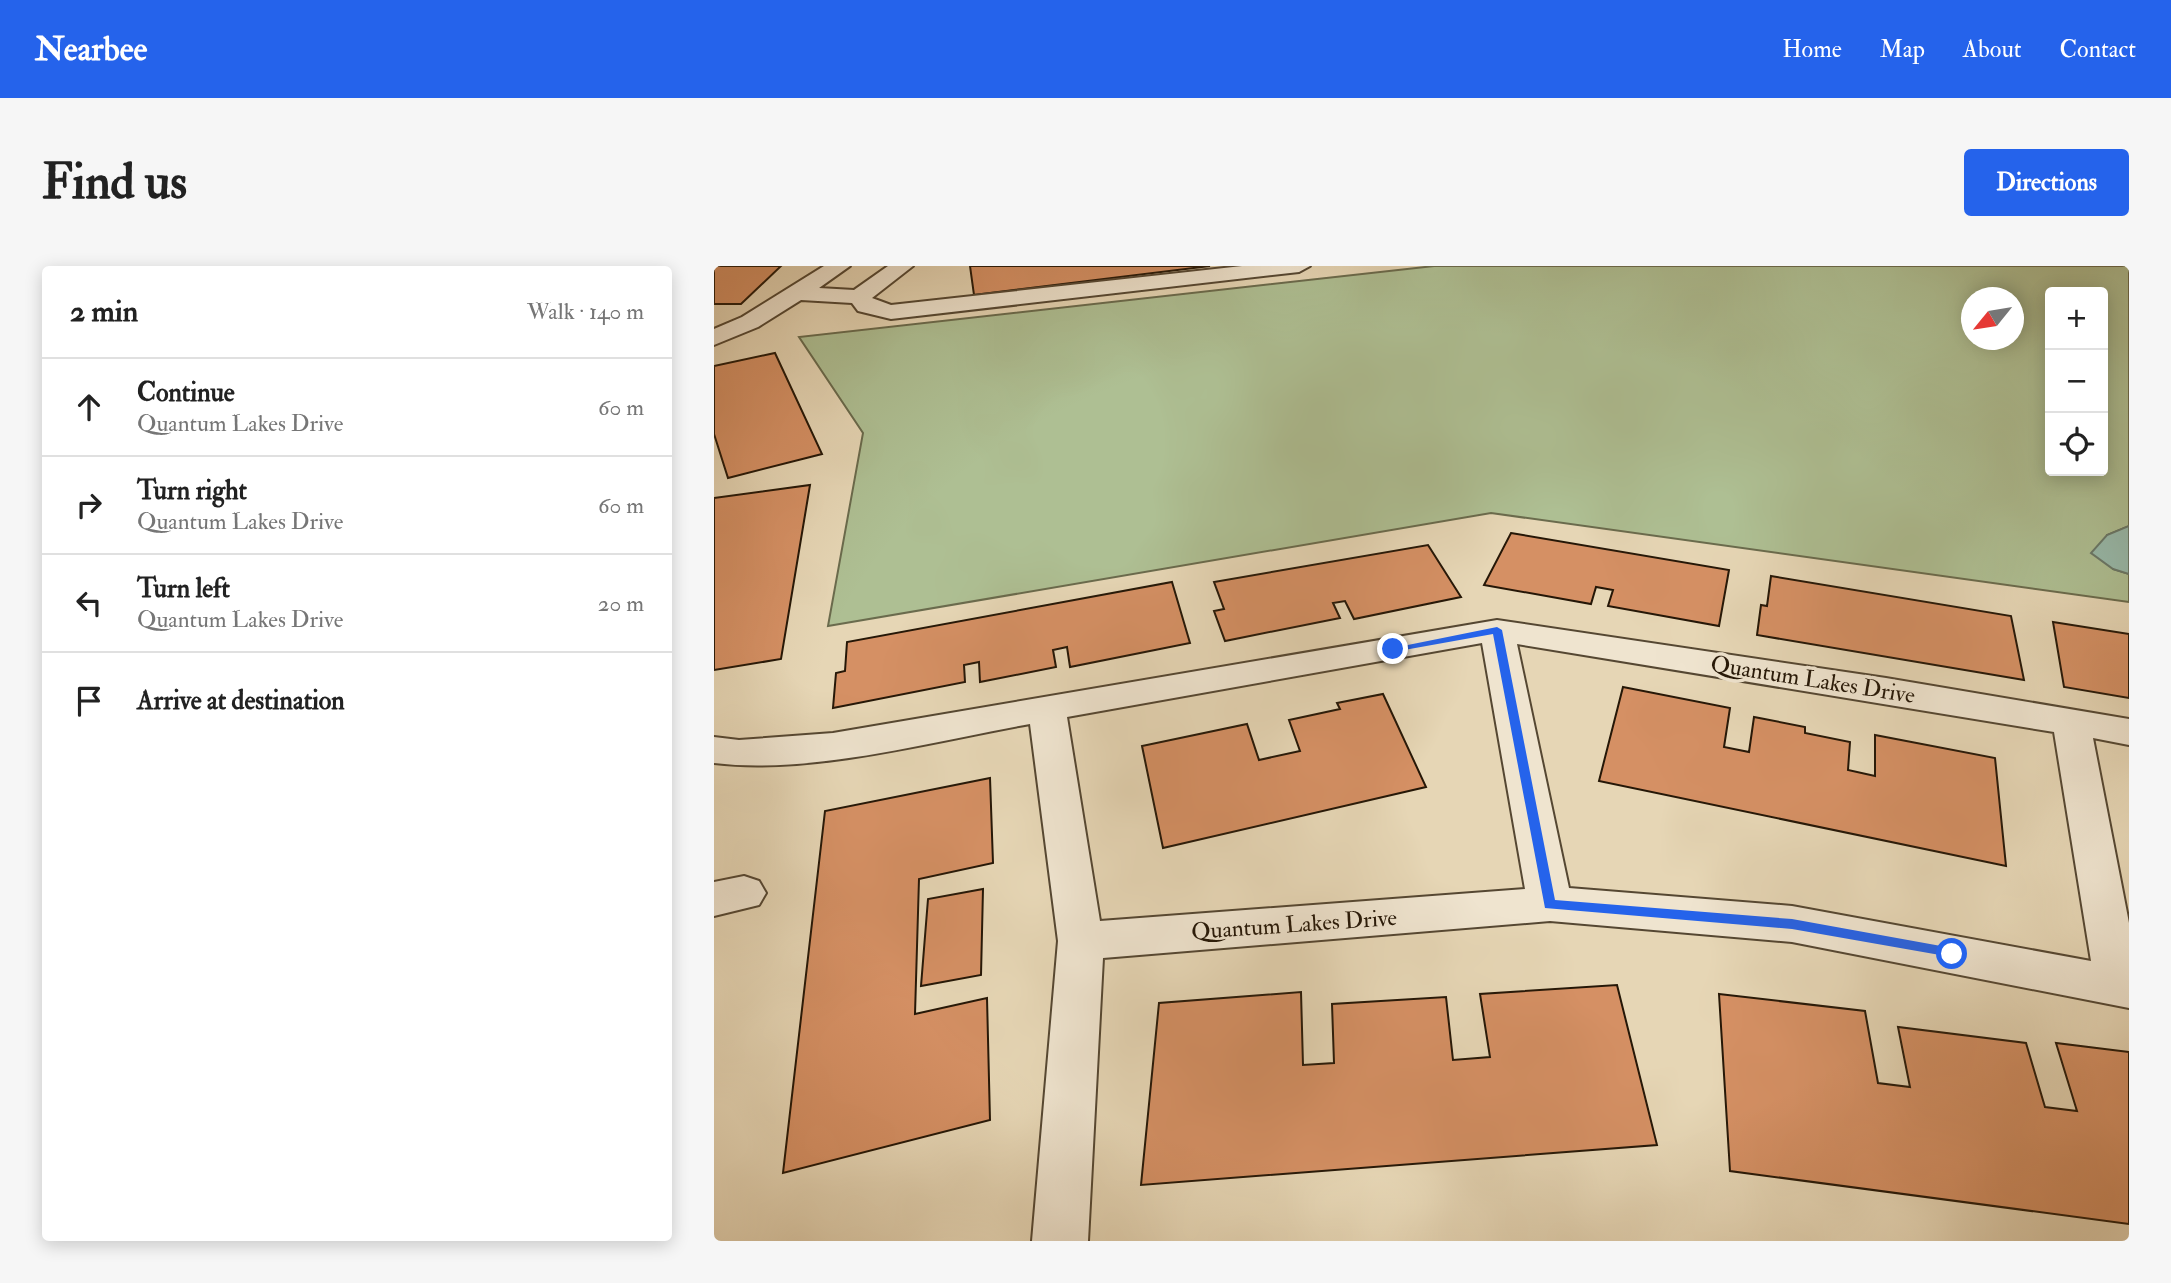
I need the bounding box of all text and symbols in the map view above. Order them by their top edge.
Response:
text: Nearbee [35,29,147,70]
text: Home [1782,34,1842,65]
text: Map [1880,34,1925,65]
text: About [1963,34,2022,65]
text: Contact [2060,34,2136,65]
button: Directions [1964,149,2129,216]
text: Find us [42,152,187,213]
north arrow [1961,287,2024,350]
map controls [2045,287,2108,476]
button: + [2045,287,2108,350]
text: 2 min [70,293,138,330]
text: Walk · 140 m [527,297,644,326]
button: − [2045,350,2108,413]
text: Continue [137,377,235,409]
icon: ahead [70,388,108,426]
text: 60 m [598,393,644,422]
text: Quantum Lakes Drive [137,409,343,438]
button: locate [2045,413,2108,476]
text: Turn right [137,475,247,507]
icon: right [70,486,108,524]
text: 60 m [598,491,644,520]
text: Quantum Lakes Drive [137,507,343,536]
text: Turn left [137,573,230,605]
icon: left [70,584,108,622]
text: 20 m [598,589,644,618]
text: Quantum Lakes Drive [137,605,343,634]
route end [1377,633,1408,664]
street label: Quantum Lakes Drive [1709,649,1917,710]
icon: arrive [70,682,108,720]
text: Arrive at destination [137,685,345,717]
street label: Quantum Lakes Drive [1190,903,1398,946]
route start [1936,938,1967,969]

